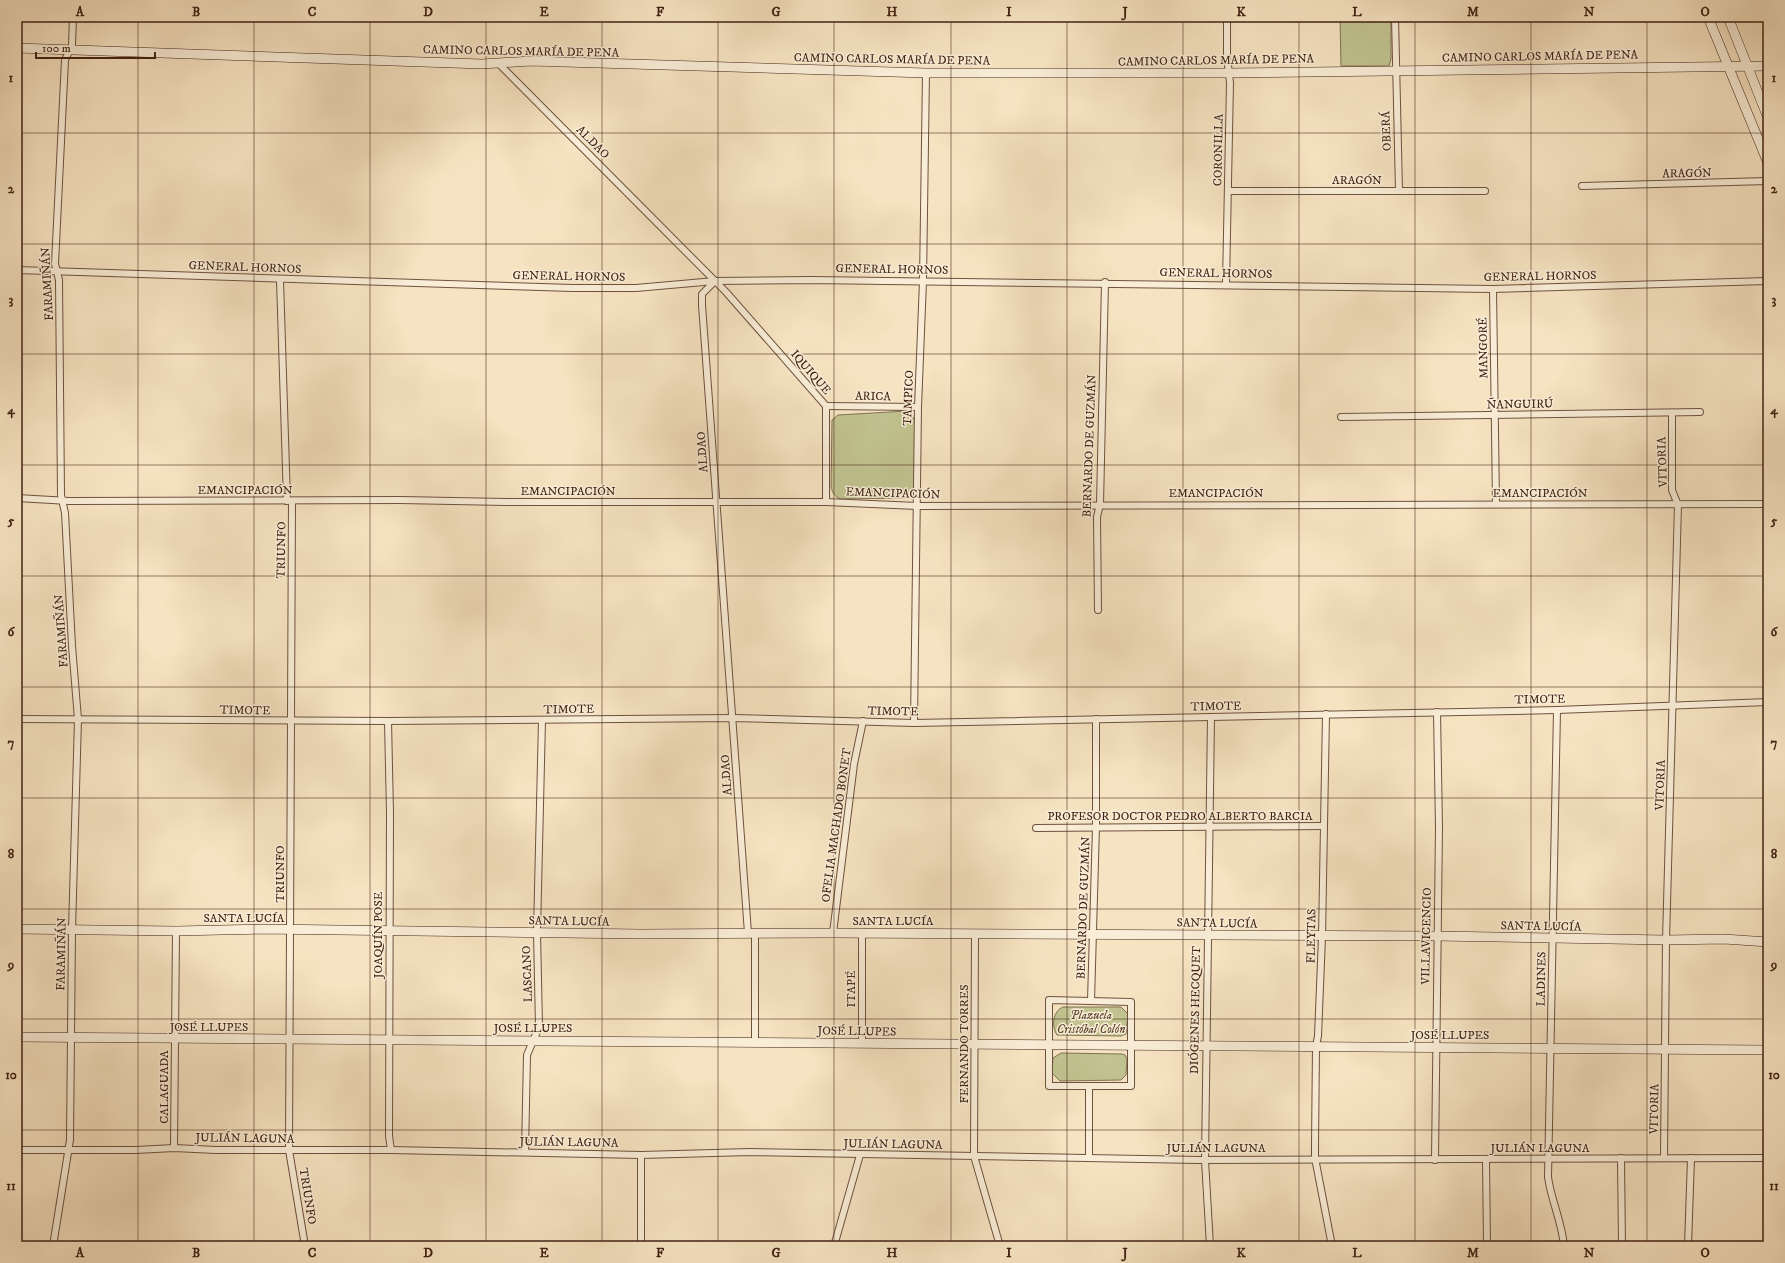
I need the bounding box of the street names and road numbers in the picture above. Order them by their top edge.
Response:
street label: CAMINO CARLOS MARÍA DE PENA [423,42,620,61]
street label: CAMINO CARLOS MARÍA DE PENA [1442,47,1639,66]
street label: CAMINO CARLOS MARÍA DE PENA [794,50,991,69]
street label: CAMINO CARLOS MARÍA DE PENA [1118,51,1315,70]
street label: OBERÁ [1378,110,1395,151]
street label: CORONILLA [1210,113,1227,186]
street label: ALDAO [573,123,612,162]
street label: ARAGÓN [1662,166,1712,181]
street label: ARAGÓN [1332,173,1382,188]
street label: FARAMIÑÁN [38,247,57,321]
street label: GENERAL HORNOS [188,258,302,277]
street label: GENERAL HORNOS [835,261,949,278]
street label: GENERAL HORNOS [1159,265,1273,282]
street label: GENERAL HORNOS [512,268,626,285]
street label: GENERAL HORNOS [1483,268,1597,285]
street label: MANGORÉ [1475,317,1492,379]
street label: IQUIQUE [787,347,834,398]
street label: TAMPICO [900,370,917,426]
street label: BERNARDO DE GUZMÁN [1080,374,1099,518]
street label: ARICA [855,389,892,404]
street label: ÑANGUIRÚ [1487,396,1553,413]
street label: ALDAO [694,431,711,473]
street label: VITORIA [1654,436,1671,489]
street label: EMANCIPACIÓN [198,483,293,498]
street label: EMANCIPACIÓN [521,484,616,499]
street label: EMANCIPACIÓN [845,484,941,503]
street label: EMANCIPACIÓN [1169,486,1264,501]
street label: EMANCIPACIÓN [1493,486,1588,501]
street label: TRIUNFO [274,521,289,579]
street label: FARAMIÑÁN [51,594,72,668]
street label: TIMOTE [1514,692,1566,707]
street label: TIMOTE [1190,699,1242,714]
street label: TIMOTE [543,702,595,717]
street label: TIMOTE [219,703,271,718]
street label: TIMOTE [867,704,919,719]
street label: OFELIA MACHADO BONET [818,747,855,903]
street label: ALDAO [718,754,735,796]
street label: VITORIA [1652,759,1669,812]
street label: PROFESOR DOCTOR PEDRO ALBERTO BARCIA [1047,809,1313,824]
street label: BERNARDO DE GUZMÁN [1074,836,1093,980]
street label: TRIUNFO [273,845,288,903]
street label: VILLAVICENCIO [1418,887,1435,986]
street label: JOAQUÍN POSE [371,891,386,979]
street label: FLEYTAS [1304,908,1319,964]
street label: SANTA LUCÍA [203,911,285,926]
street label: SANTA LUCÍA [528,913,610,930]
street label: SANTA LUCÍA [852,914,934,929]
street label: SANTA LUCÍA [1176,915,1258,932]
street label: FARAMIÑÁN [53,917,70,991]
street label: SANTA LUCÍA [1500,918,1582,935]
street label: LASCANO [519,945,536,1003]
street label: DIÓGENES HECQUET [1187,946,1204,1074]
street label: LADINES [1534,951,1549,1007]
street label: ITAPÉ [844,970,859,1007]
street label: FERNANDO TORRES [957,984,972,1104]
street label: JOSÉ LLUPES [169,1020,248,1035]
street label: JOSÉ LLUPES [493,1021,572,1036]
street label: JOSÉ LLUPES [816,1023,896,1040]
street label: JOSÉ LLUPES [1410,1028,1489,1043]
street label: CALAGUADA [157,1050,172,1124]
street label: VITORIA [1647,1083,1662,1135]
street label: JULIÁN LAGUNA [194,1130,295,1147]
street label: JULIÁN LAGUNA [518,1134,619,1151]
street label: JULIÁN LAGUNA [842,1136,943,1153]
street label: JULIÁN LAGUNA [1165,1141,1266,1156]
street label: JULIÁN LAGUNA [1489,1141,1590,1156]
street label: TRIUNFO [296,1167,319,1225]

